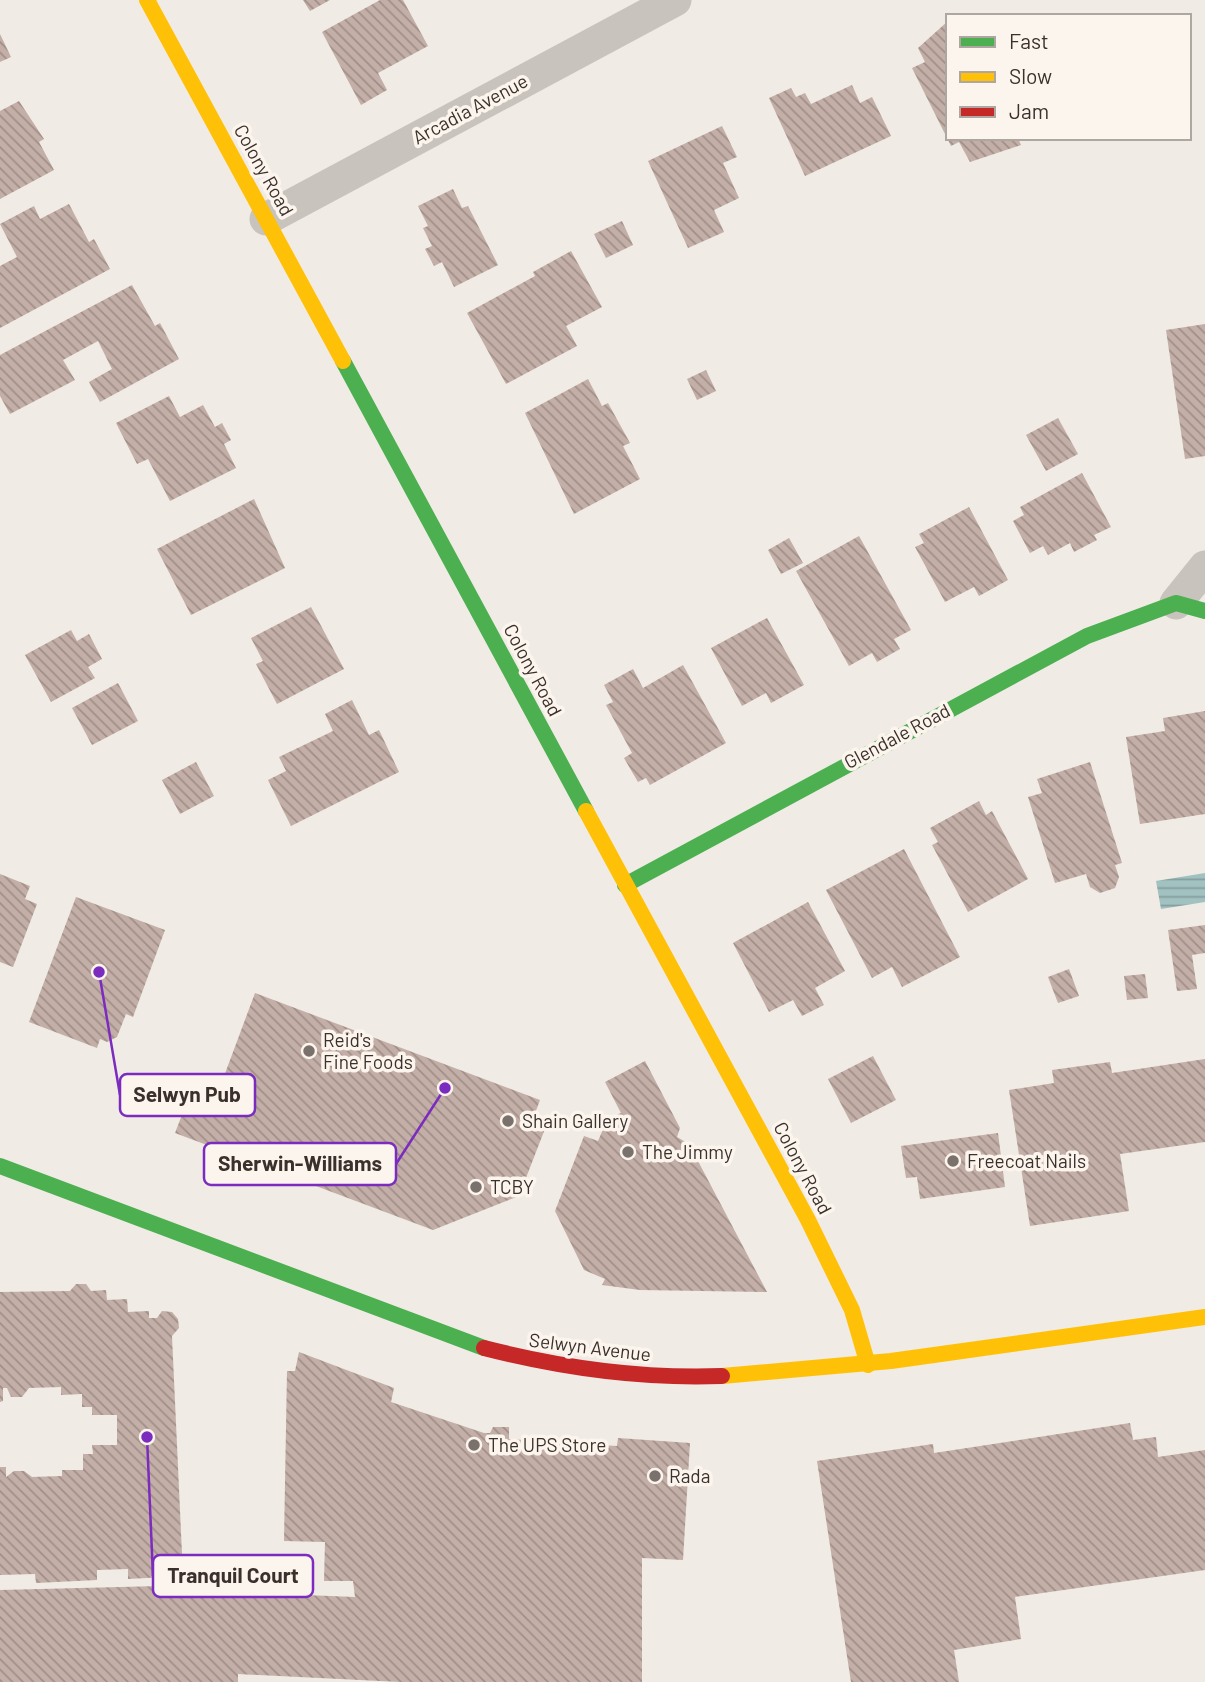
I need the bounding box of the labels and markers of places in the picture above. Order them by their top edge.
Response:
place label: Reid's Fine Foods [323,1028,413,1073]
marker: Reid's Fine Foods [301,1043,317,1059]
callout: Selwyn Pub [120,1074,255,1116]
place label: Shain Gallery [522,1109,628,1132]
marker: Shain Gallery [500,1113,516,1129]
place label: The Jimmy [642,1140,733,1163]
callout: Sherwin-Williams [204,1143,396,1185]
marker: The Jimmy [620,1144,636,1160]
place label: Freecoat Nails [967,1149,1086,1172]
marker: Freecoat Nails [945,1153,961,1169]
place label: TCBY [490,1175,534,1198]
marker: TCBY [468,1179,484,1195]
place label: The UPS Store [488,1433,606,1456]
marker: The UPS Store [466,1437,482,1453]
place label: Rada [669,1464,710,1487]
marker: Rada [647,1468,663,1484]
callout: Tranquil Court [153,1555,313,1597]

